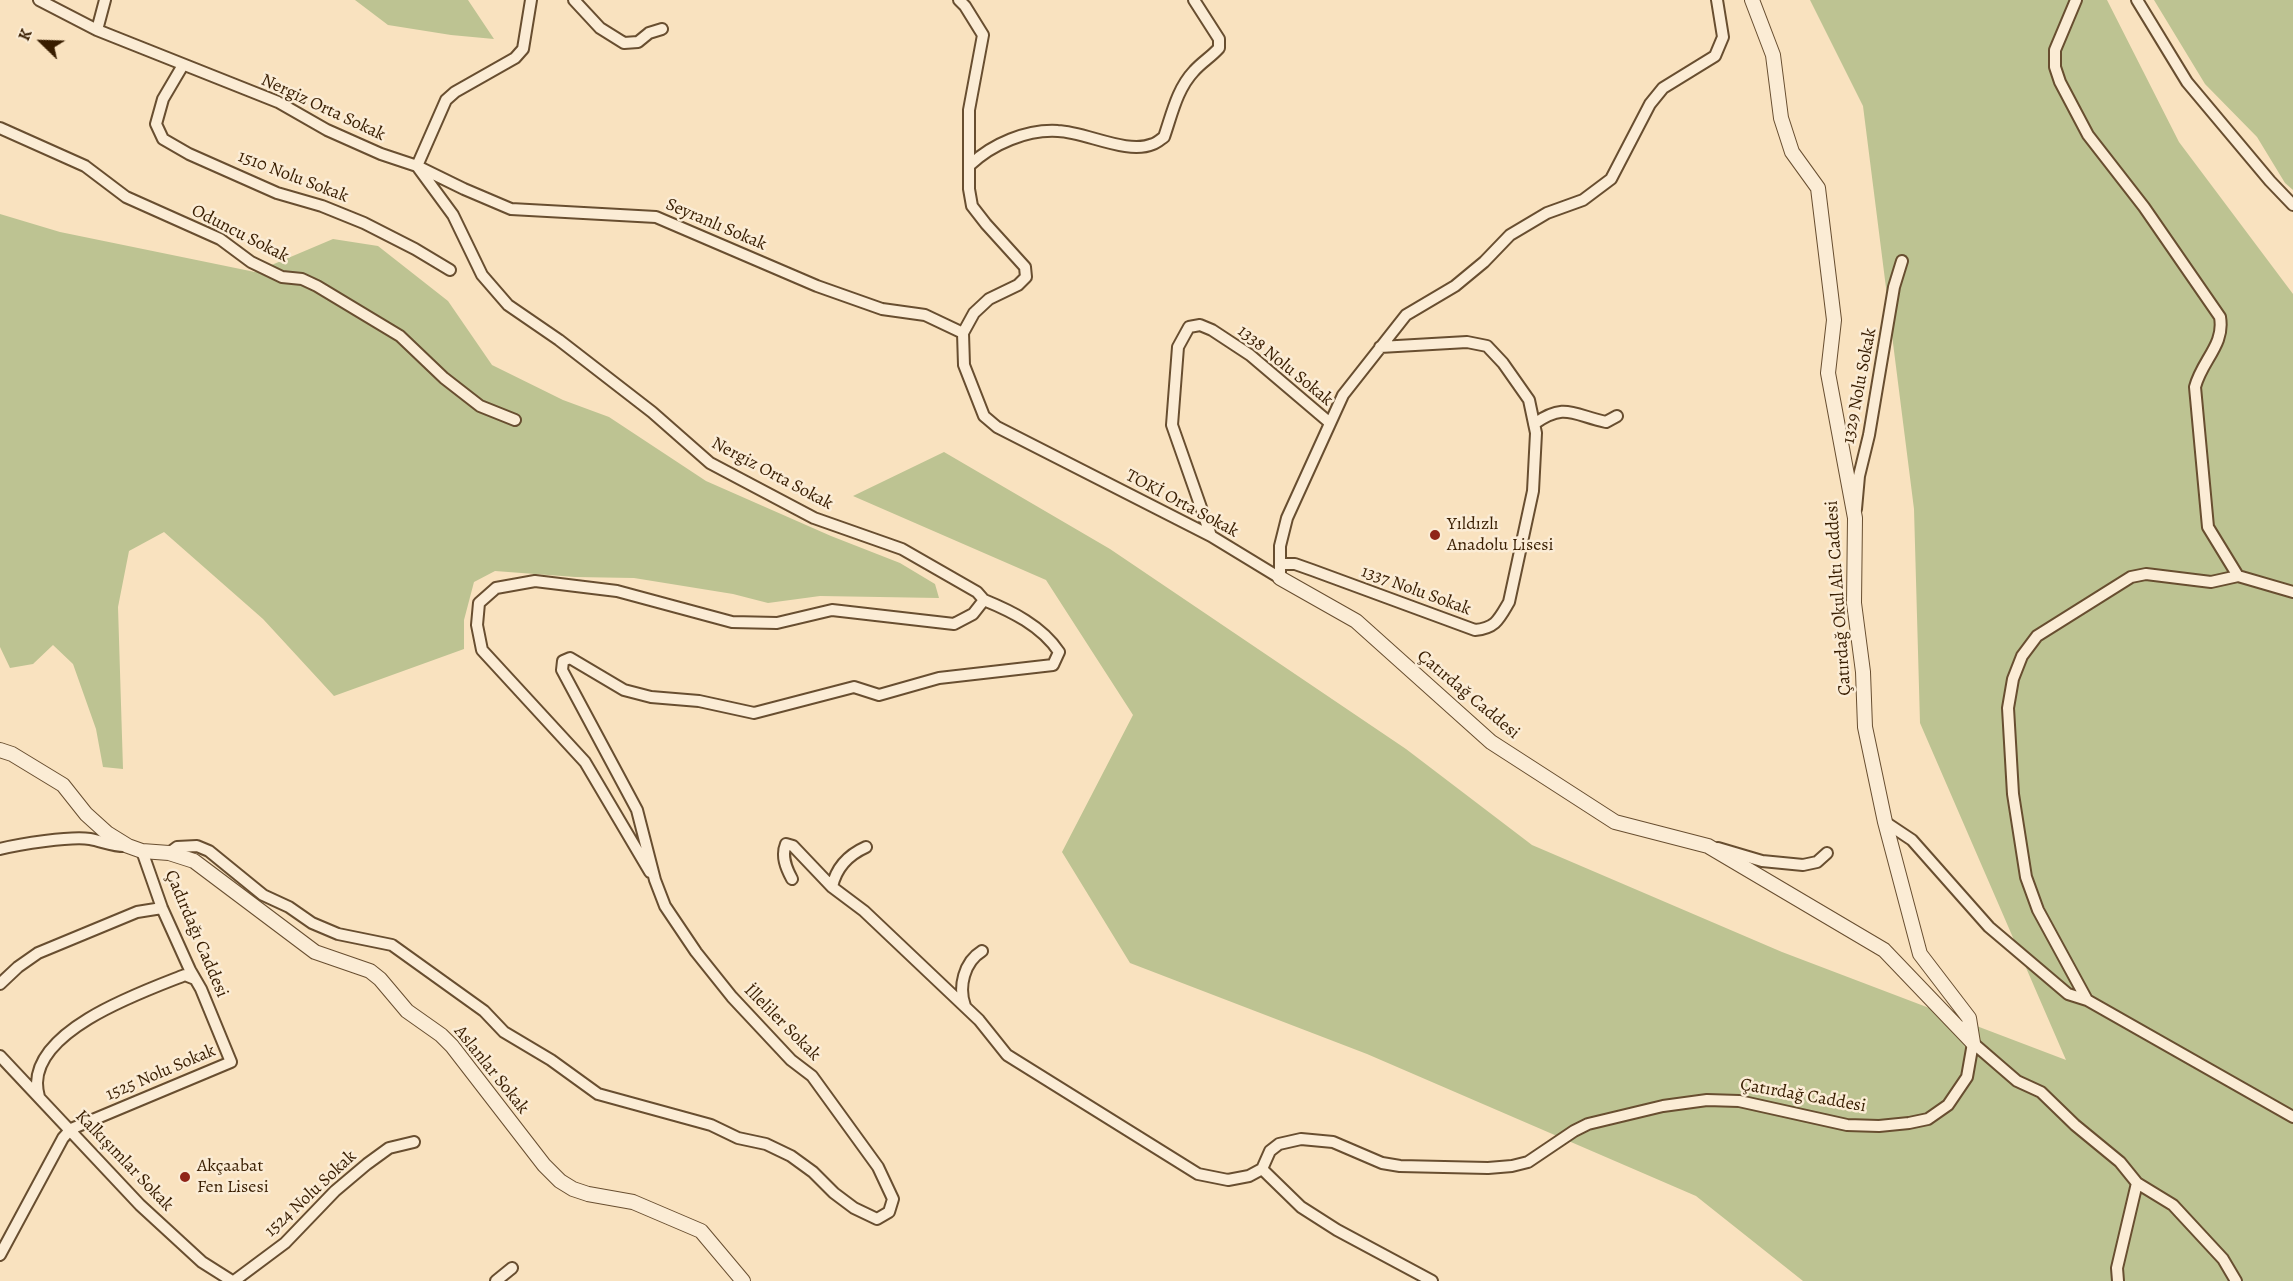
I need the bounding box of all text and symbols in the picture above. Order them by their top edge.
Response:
north arrow [12,12,72,72]
text: K [13,26,38,44]
street label: Nergiz Orta Sokak [257,70,389,146]
street label: 1510 Nolu Sokak [235,146,351,208]
street label: Seyranlı Sokak [662,194,770,256]
street label: Oduncu Sokak [188,200,292,268]
street label: 1338 Nolu Sokak [1233,321,1337,411]
street label: 1329 Nolu Sokak [1838,326,1882,446]
street label: Nergiz Orta Sokak [707,433,837,515]
street label: TOKİ Orta Sokak [1122,465,1242,543]
street label: Çatırdağ Okul Altı Caddesi [1821,500,1857,696]
place label: Yıldızlı Anadolu Lisesi [1447,514,1554,556]
marker: Yıldızlı Anadolu Lisesi [1428,528,1442,542]
street label: 1337 Nolu Sokak [1358,561,1474,621]
street label: Çatırdağ Caddesi [1412,646,1524,744]
street label: Çadırdağı Caddesi [159,867,233,1001]
street label: İlleliler Sokak [739,980,825,1066]
street label: Aslanlar Sokak [449,1021,533,1119]
street label: 1525 Nolu Sokak [103,1040,219,1106]
street label: Çatırdağ Caddesi [1738,1074,1868,1118]
street label: Kalkışımlar Sokak [70,1106,178,1216]
street label: 1524 Nolu Sokak [261,1146,361,1242]
place label: Akçaabat Fen Lisesi [197,1156,269,1198]
marker: Akçaabat Fen Lisesi [178,1170,192,1184]

